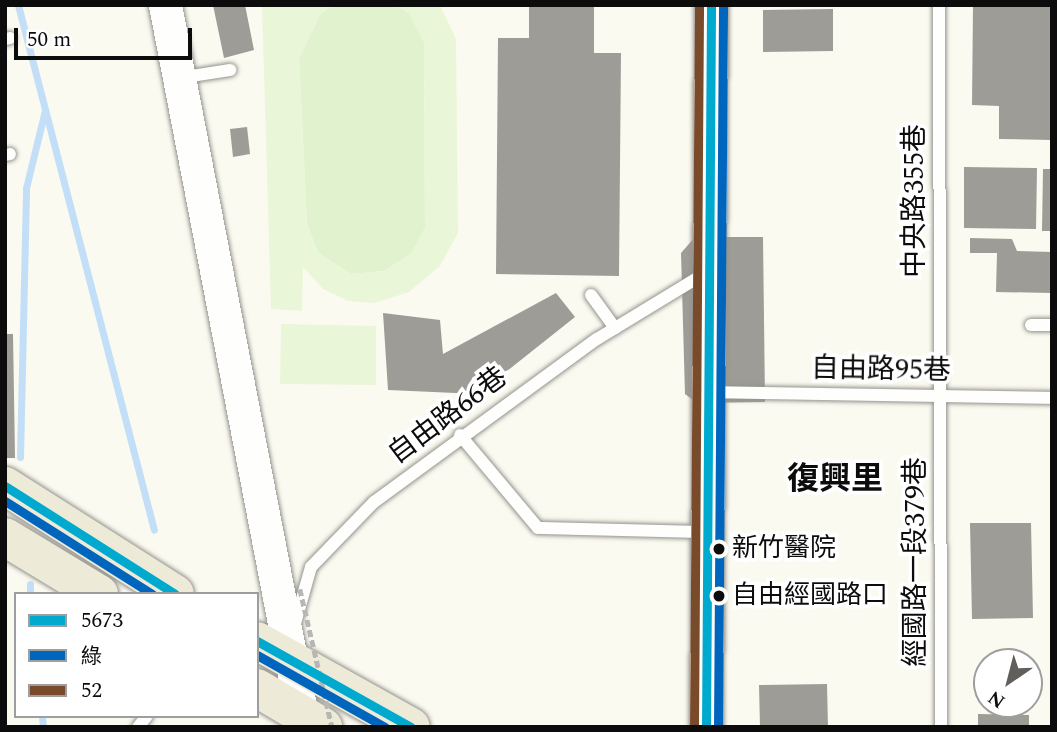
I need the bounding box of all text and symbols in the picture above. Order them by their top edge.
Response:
scale bar [18,14,196,58]
text: 50 m [27,24,71,56]
street label: 中央路355巷 [898,124,932,278]
street label: 自由路95巷 [811,352,951,388]
street label: 自由路66巷 [382,360,514,472]
street label: 經國路一段379巷 [899,457,933,667]
district label: 復興里 [787,461,883,499]
place label: 新竹醫院 [732,533,836,565]
marker: 新竹醫院 [712,542,726,556]
place label: 自由經國路口 [732,580,888,612]
marker: 自由經國路口 [712,589,726,603]
legend [14,592,259,718]
text: 5673 [81,605,123,637]
text: 綠 [81,641,102,673]
north arrow [973,648,1043,718]
text: 52 [81,675,102,707]
text: N [982,683,1011,715]

